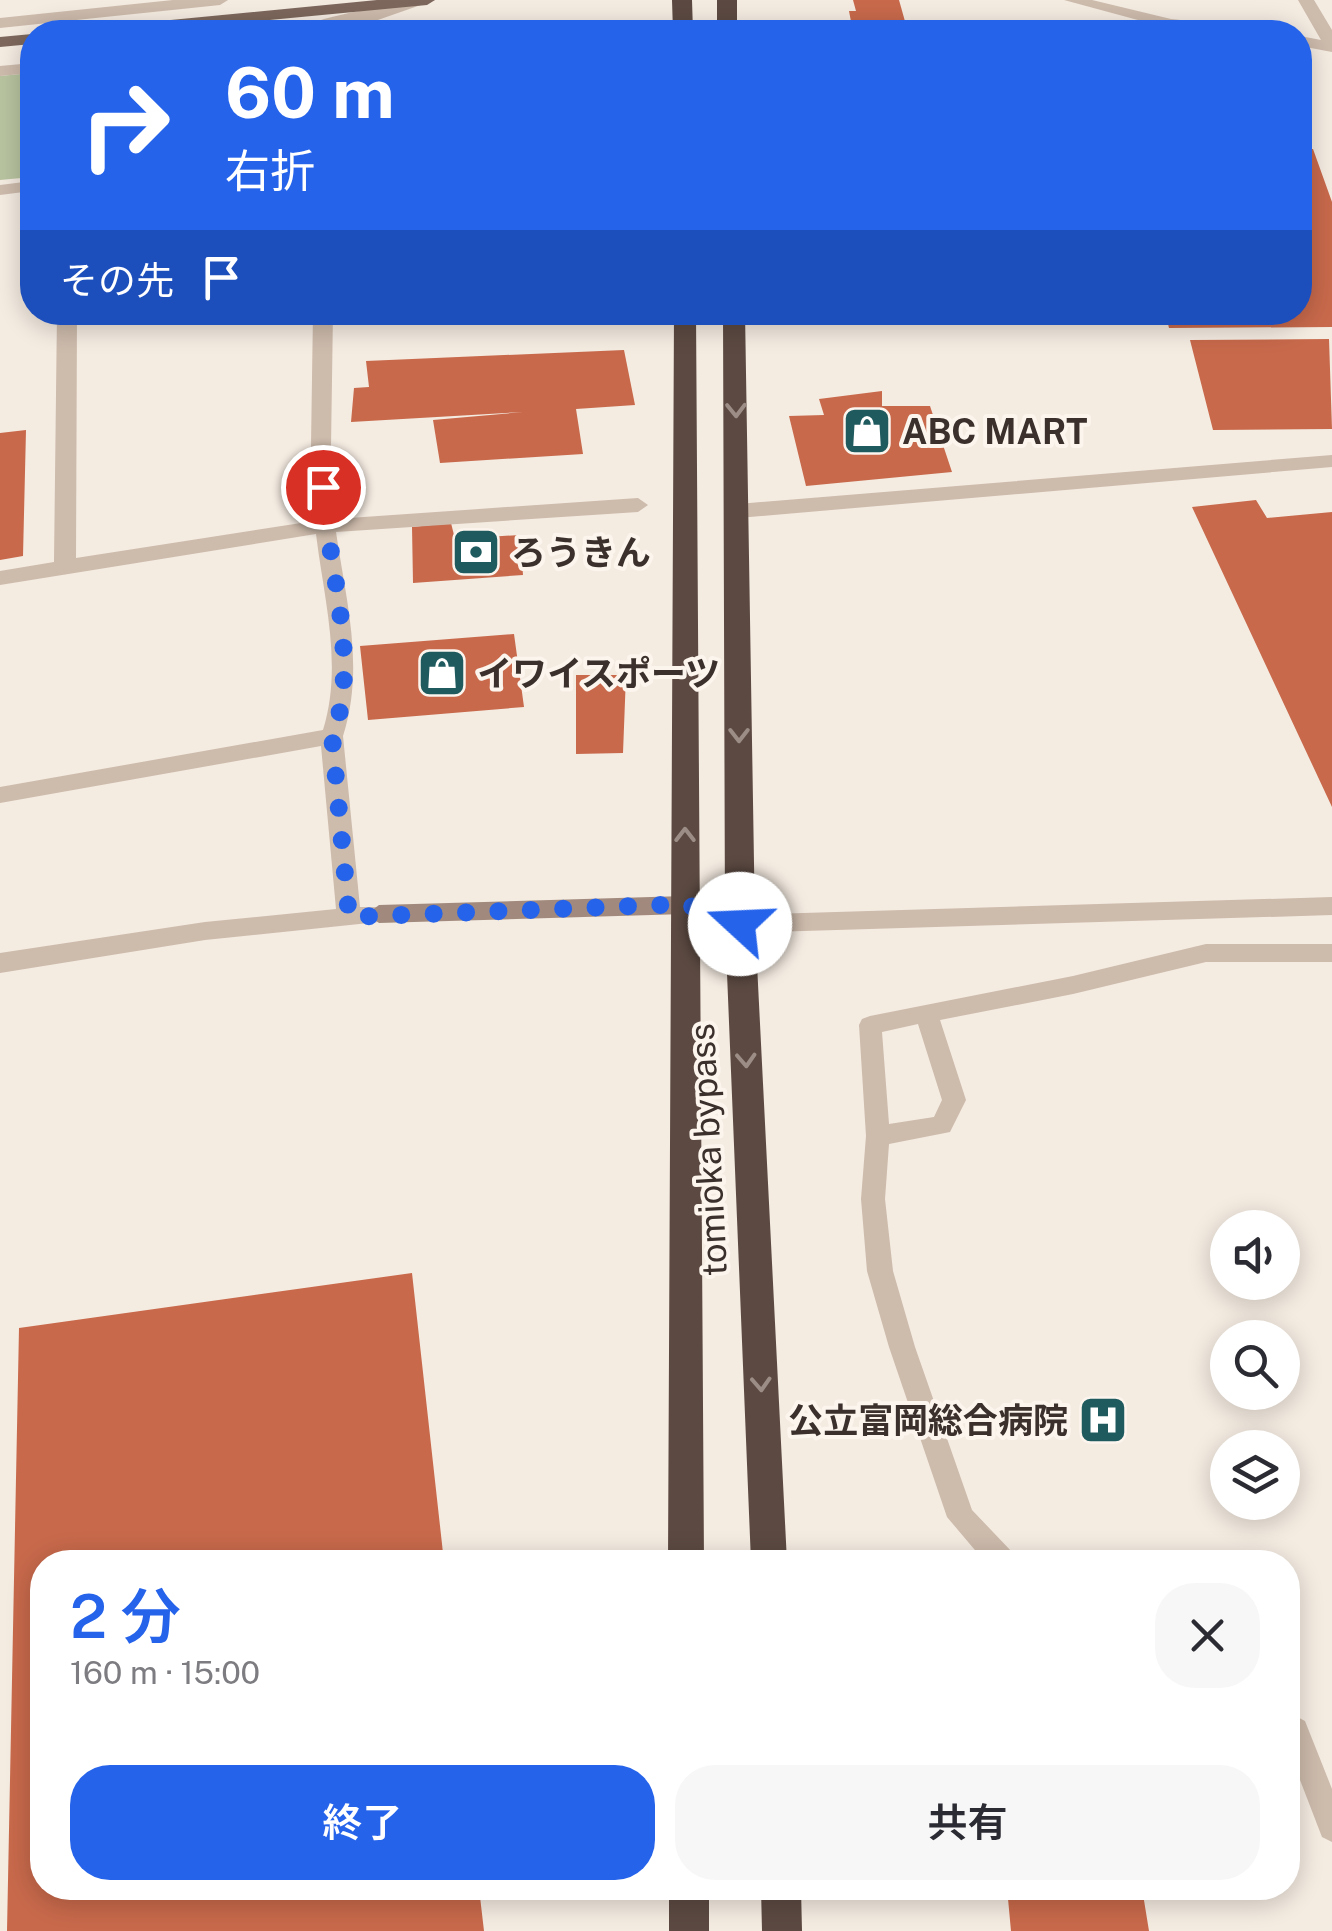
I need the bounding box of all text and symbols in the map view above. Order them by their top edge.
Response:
text: 60 m [225,51,395,134]
icon: right [60,60,190,190]
text: 右折 [225,144,315,197]
icon: arrive [194,250,249,305]
text: その先 [60,258,174,303]
one-way arrow [726,402,747,418]
shop icon: ABC MART [841,405,893,457]
place label: ABC MART [902,411,1087,452]
pin [281,445,366,530]
icon: arrive [296,460,351,515]
bank icon: ろうきん [450,526,502,578]
place label: ろうきん [511,532,651,573]
shop icon: イワイスポーツ [416,647,468,699]
place label: イワイスポーツ [477,653,720,694]
one-way arrow [728,728,750,743]
one-way arrow [674,827,696,842]
position arrow [688,872,792,976]
street label: tomioka bypass [681,1022,735,1278]
one-way arrow [735,1052,756,1068]
map controls [1210,1210,1300,1520]
button: sound [1210,1210,1300,1300]
button: search [1210,1320,1300,1410]
one-way arrow [750,1377,771,1393]
hospital icon: 公立富岡総合病院 [1077,1394,1129,1446]
place label: 公立富岡総合病院 [788,1400,1068,1441]
button: layers [1210,1430,1300,1520]
text: 2 分 [70,1581,181,1652]
button: close [1155,1583,1260,1688]
text: 160 m · 15:00 [70,1654,260,1691]
button: 終了 [70,1765,655,1880]
button: 共有 [675,1765,1260,1880]

